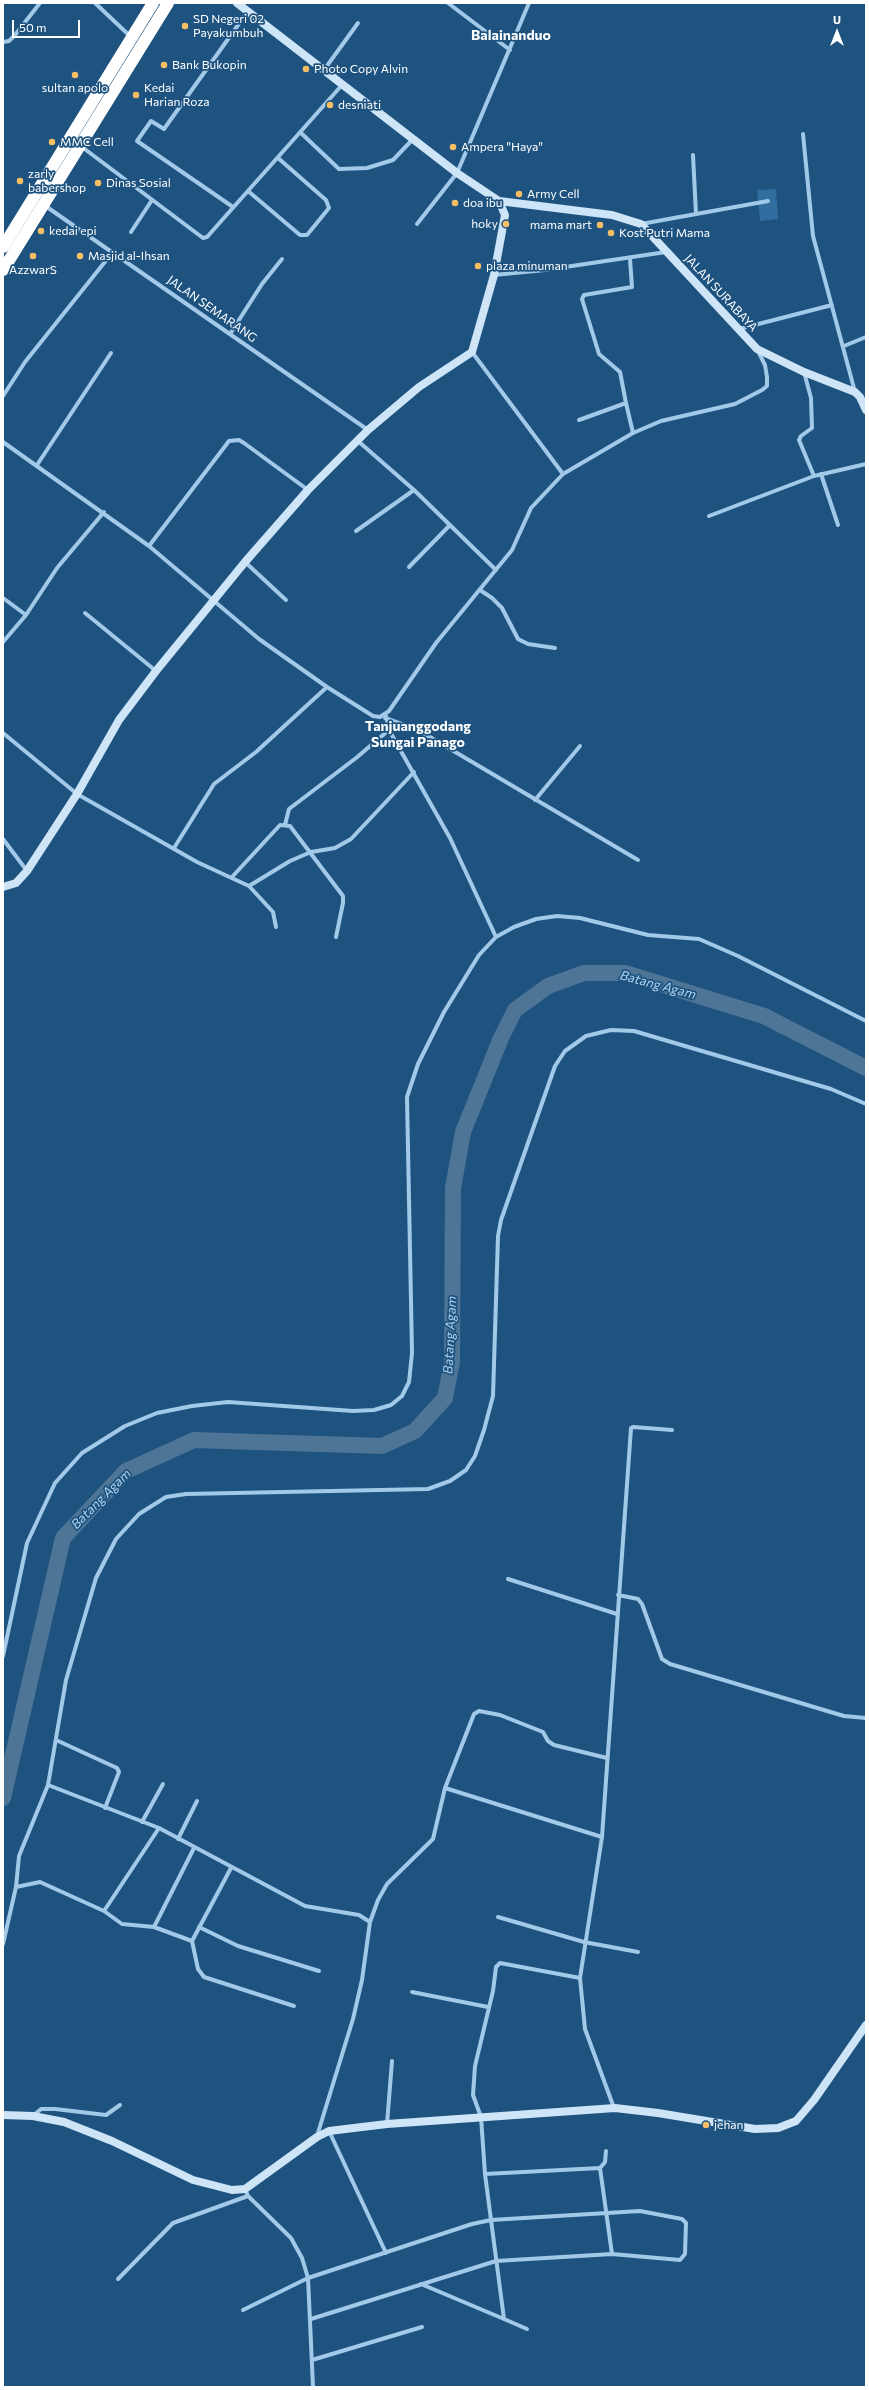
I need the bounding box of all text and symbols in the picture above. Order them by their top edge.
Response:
scale bar [14,12,82,38]
place label: SD Negeri 02 Payakumbuh [193,12,264,40]
north arrow [817,12,857,52]
text: U [833,13,841,26]
text: 50 m [19,20,47,34]
marker: SD Negeri 02 Payakumbuh [180,21,190,31]
district label: Balainanduo [471,27,551,43]
place label: Bank Bukopin [172,58,247,72]
marker: Bank Bukopin [159,60,169,70]
place label: Photo Copy Alvin [314,62,408,76]
marker: Photo Copy Alvin [301,64,311,74]
marker: sultan apolo [70,70,80,80]
place label: sultan apolo [42,81,108,95]
place label: Kedai Harian Roza [144,81,210,109]
marker: Kedai Harian Roza [131,90,141,100]
place label: desniati [338,98,381,112]
marker: desniati [325,100,335,110]
place label: MMC Cell [60,135,114,149]
marker: MMC Cell [47,137,57,147]
place label: Ampera "Haya" [461,140,543,154]
marker: Ampera "Haya" [448,142,458,152]
place label: zarly babershop [28,167,86,195]
marker: zarly babershop [15,176,25,186]
place label: Dinas Sosial [106,176,171,190]
marker: Dinas Sosial [93,178,103,188]
place label: Army Cell [527,187,580,201]
marker: Army Cell [514,189,524,199]
place label: doa ibu [463,196,503,210]
marker: doa ibu [450,198,460,208]
place label: hoky [471,217,498,231]
place label: mama mart [530,218,592,232]
marker: hoky [501,219,511,229]
marker: mama mart [595,220,605,230]
place label: kedai epi [49,224,97,238]
marker: kedai epi [36,226,46,236]
place label: Kost Putri Mama [619,226,710,240]
marker: Kost Putri Mama [606,228,616,238]
place label: Masjid al-Ihsan [88,249,170,263]
marker: AzzwarS [28,251,38,261]
marker: Masjid al-Ihsan [75,251,85,261]
street label: JALAN SURABAYA [682,251,760,335]
place label: plaza minuman [486,259,568,273]
marker: plaza minuman [473,261,483,271]
place label: AzzwarS [9,263,57,277]
street label: JALAN SEMARANG [164,273,260,345]
district label: Tanjuanggodang Sungai Panago [365,718,471,750]
water label: Batang Agam [618,967,698,1003]
water label: Batang Agam [440,1296,460,1374]
water label: Batang Agam [68,1466,134,1532]
place label: jehan [714,2118,743,2132]
marker: jehan [701,2120,711,2130]

